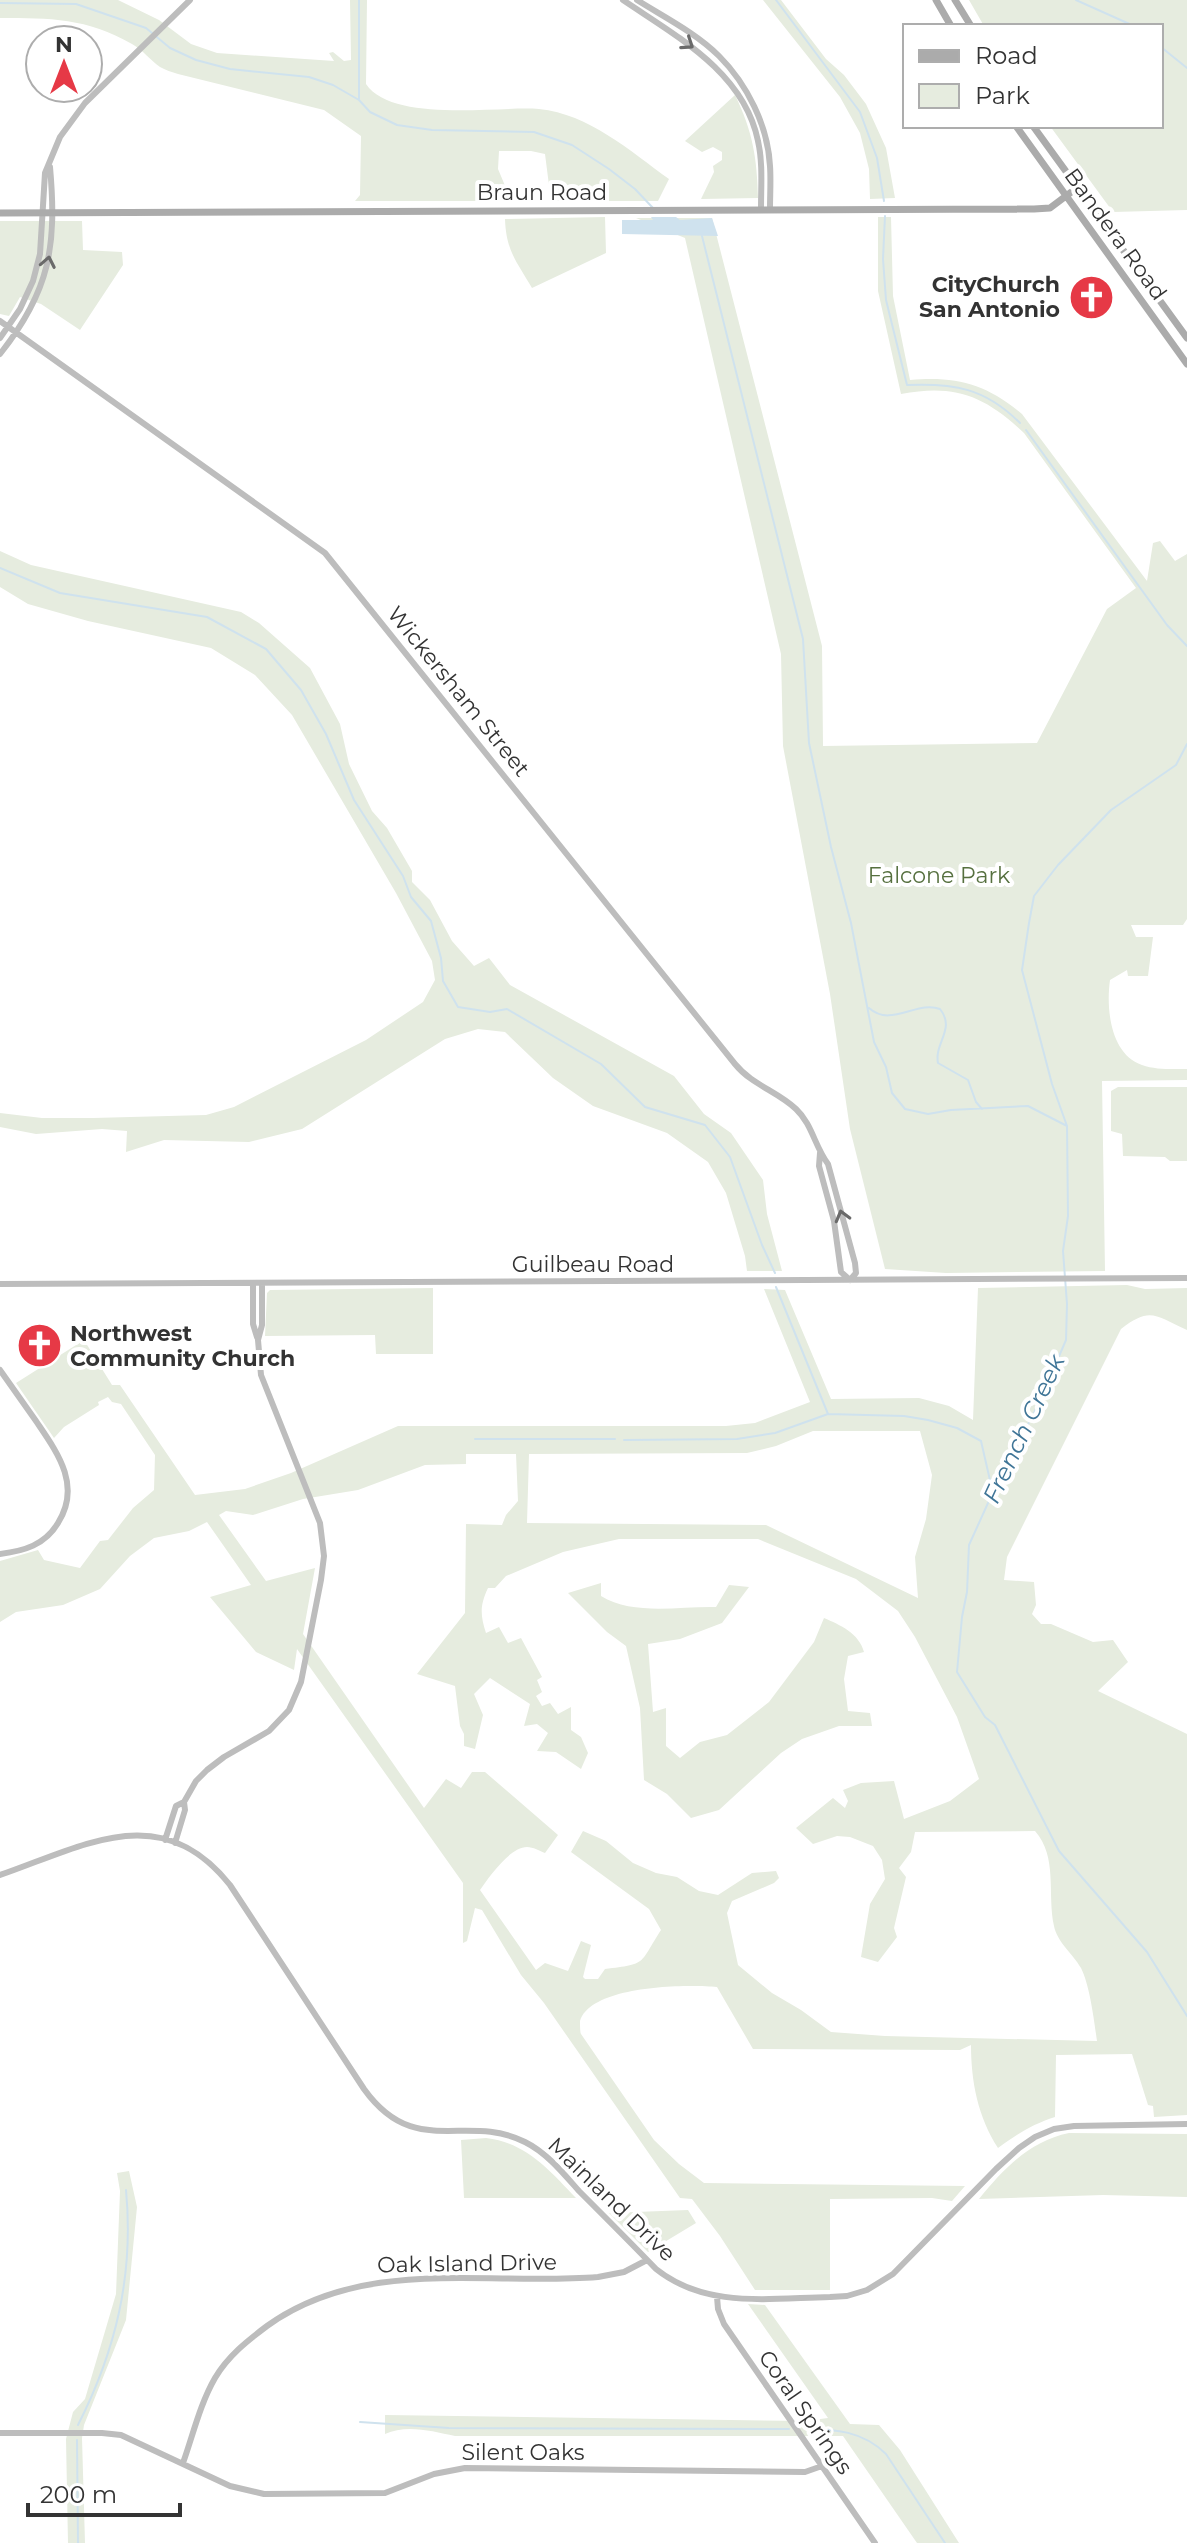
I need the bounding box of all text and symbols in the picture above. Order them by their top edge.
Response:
north arrow [24,24,104,104]
legend [903,24,1163,128]
text: N [55,31,73,58]
one-way arrow [679,34,693,49]
text: Road [975,41,1038,70]
text: Park [975,81,1030,110]
street label: Bandera Road [1059,163,1173,306]
street label: Braun Road [477,179,607,206]
one-way arrow [38,255,55,268]
place label: CityChurch San Antonio [919,271,1060,323]
church icon: CityChurch San Antonio [1067,273,1115,321]
street label: Wickersham Street [382,601,536,782]
park label: Falcone Park [868,862,1011,889]
one-way arrow [835,1210,851,1224]
street label: Guilbeau Road [512,1251,674,1278]
place label: Northwest Community Church [70,1320,295,1372]
church icon: Northwest Community Church [15,1322,63,1370]
water label: French Creek [976,1348,1071,1508]
street label: Mainland Drive [542,2132,681,2267]
street label: Oak Island Drive [377,2248,557,2279]
street label: Coral Springs [753,2345,858,2480]
street label: Silent Oaks [461,2439,585,2466]
scale bar [28,2467,180,2517]
text: 200 m [40,2480,117,2509]

